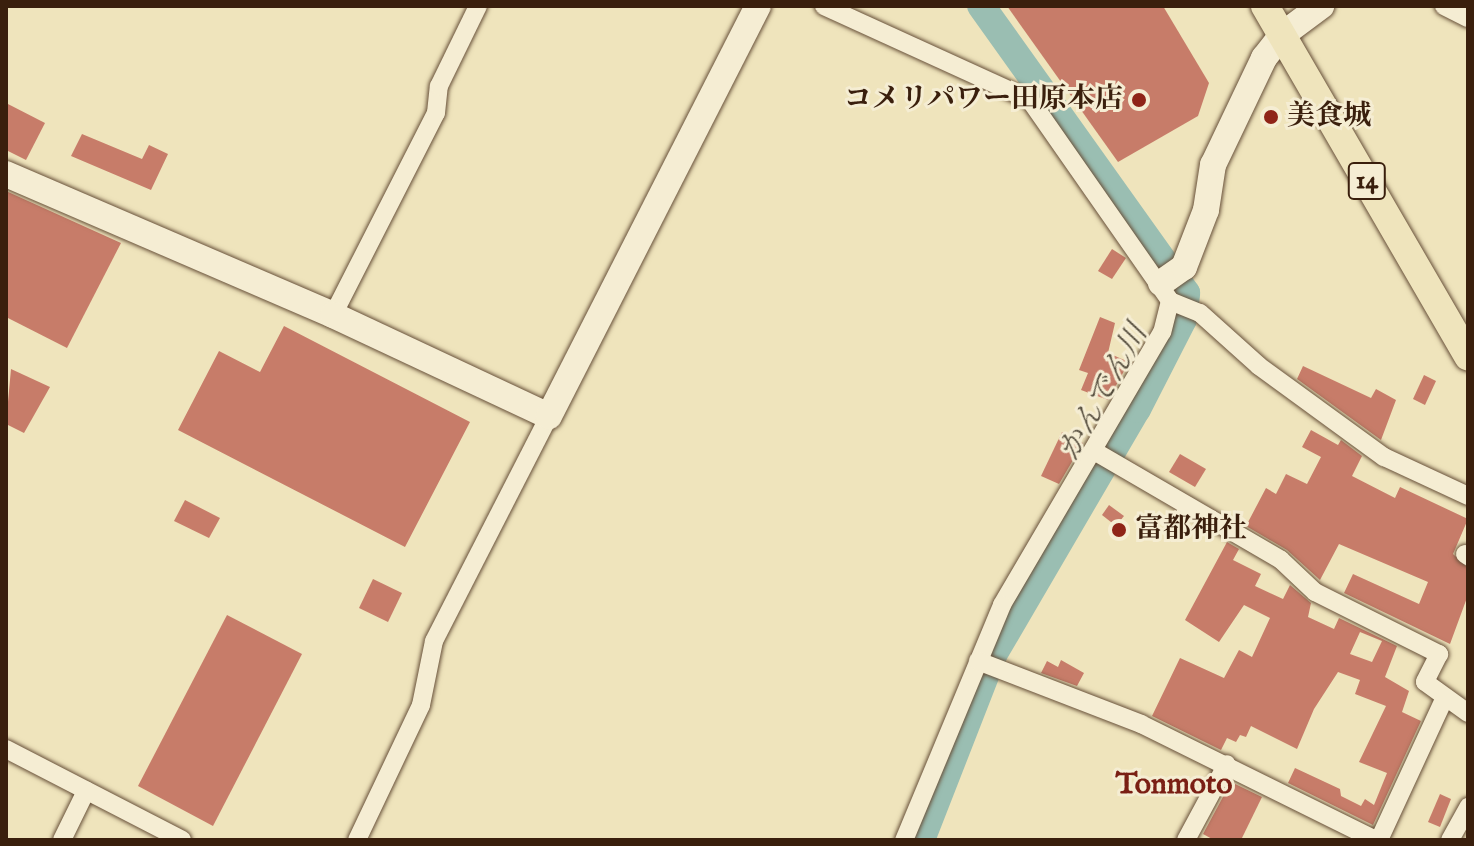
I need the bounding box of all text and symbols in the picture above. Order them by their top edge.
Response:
place label: コメリパワー田原本店 [843,83,1123,117]
marker: コメリパワー田原本店 [1130,91,1148,109]
place label: 美食城 [1287,100,1371,134]
marker: 美食城 [1262,108,1280,126]
road number: 14 [1347,159,1387,203]
water label: かんでん川 [1052,319,1156,467]
place label: 富都神社 [1135,513,1247,547]
marker: 富都神社 [1110,521,1128,539]
district label: Tonmoto [1116,767,1232,803]

